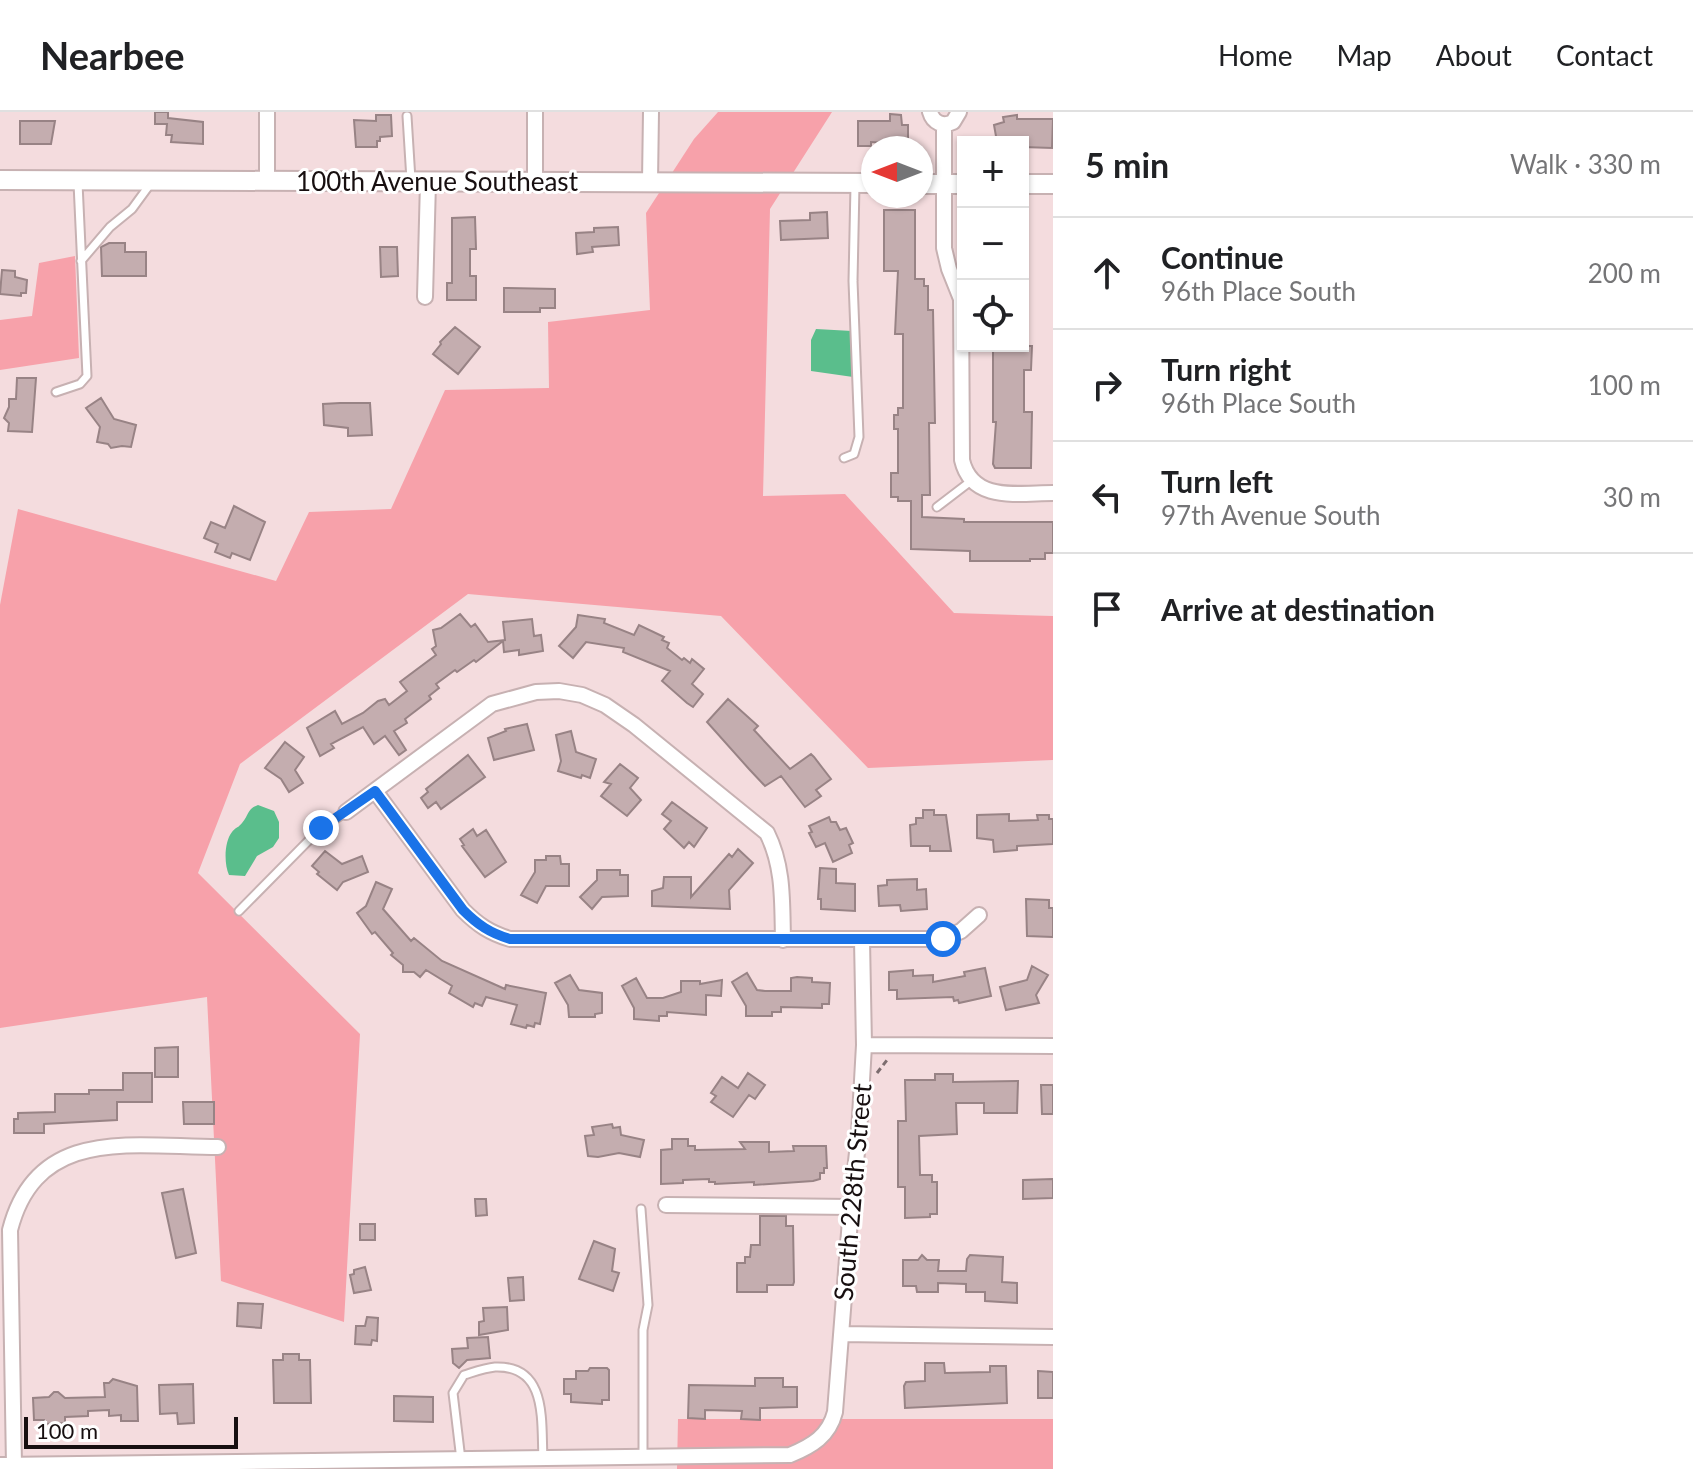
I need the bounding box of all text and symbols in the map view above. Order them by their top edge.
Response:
text: Nearbee [40,32,185,78]
text: Home [1218,38,1293,72]
text: Map [1337,38,1392,72]
text: About [1436,38,1512,72]
text: Contact [1556,38,1653,72]
north arrow [861,136,933,208]
map controls [957,136,1029,352]
button: + [957,136,1029,208]
text: 5 min [1085,144,1169,185]
text: Walk · 330 m [1510,148,1661,180]
street label: 100th Avenue Southeast [296,165,579,197]
button: − [957,208,1029,280]
text: Continue [1161,239,1284,275]
icon: ahead [1085,251,1129,295]
text: 200 m [1588,257,1661,289]
text: 96th Place South [1161,275,1356,307]
button: locate [957,280,1029,352]
text: Turn right [1161,351,1291,387]
icon: right [1085,363,1129,407]
text: 100 m [1588,369,1661,401]
text: 96th Place South [1161,387,1356,419]
text: Turn left [1161,463,1273,499]
icon: left [1085,475,1129,519]
text: 30 m [1603,481,1661,513]
text: 97th Avenue South [1161,499,1381,531]
icon: arrive [1085,587,1129,631]
text: Arrive at destination [1161,591,1435,627]
route end [303,810,339,846]
route start [925,921,961,957]
street label: South 228th Street [827,1081,877,1302]
scale bar [24,1413,238,1449]
text: 100 m [36,1417,98,1444]

